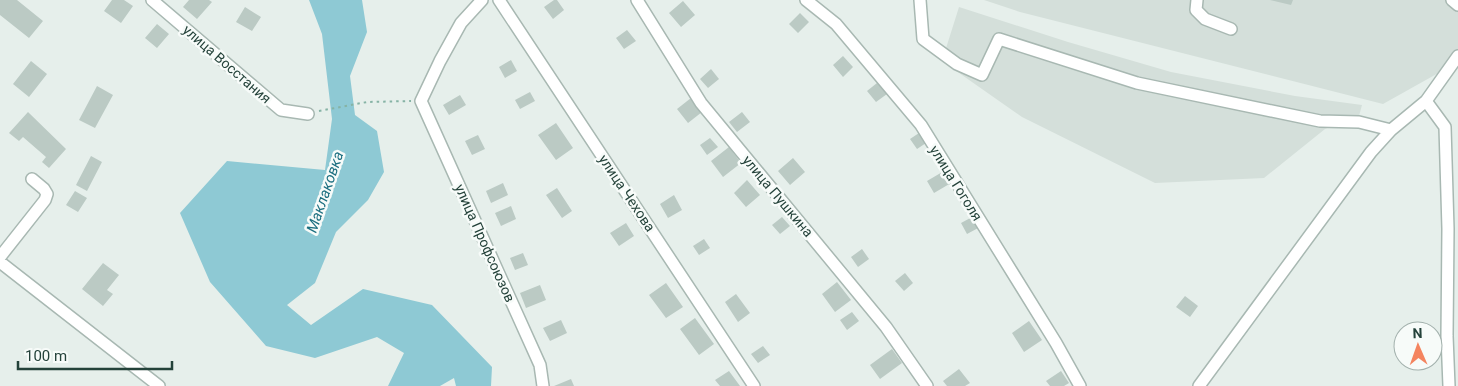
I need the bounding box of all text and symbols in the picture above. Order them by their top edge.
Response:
street label: улица Восстания [180,21,274,107]
street label: улица Гоголя [926,142,986,224]
water label: Маклаковка [303,149,347,235]
street label: улица Чехова [595,151,659,235]
street label: улица Пушкина [739,152,817,240]
street label: улица Профсоюзов [452,181,518,305]
north arrow [1393,321,1443,371]
text: N [1412,325,1423,341]
scale bar [18,338,171,370]
text: 100 m [25,347,67,365]

